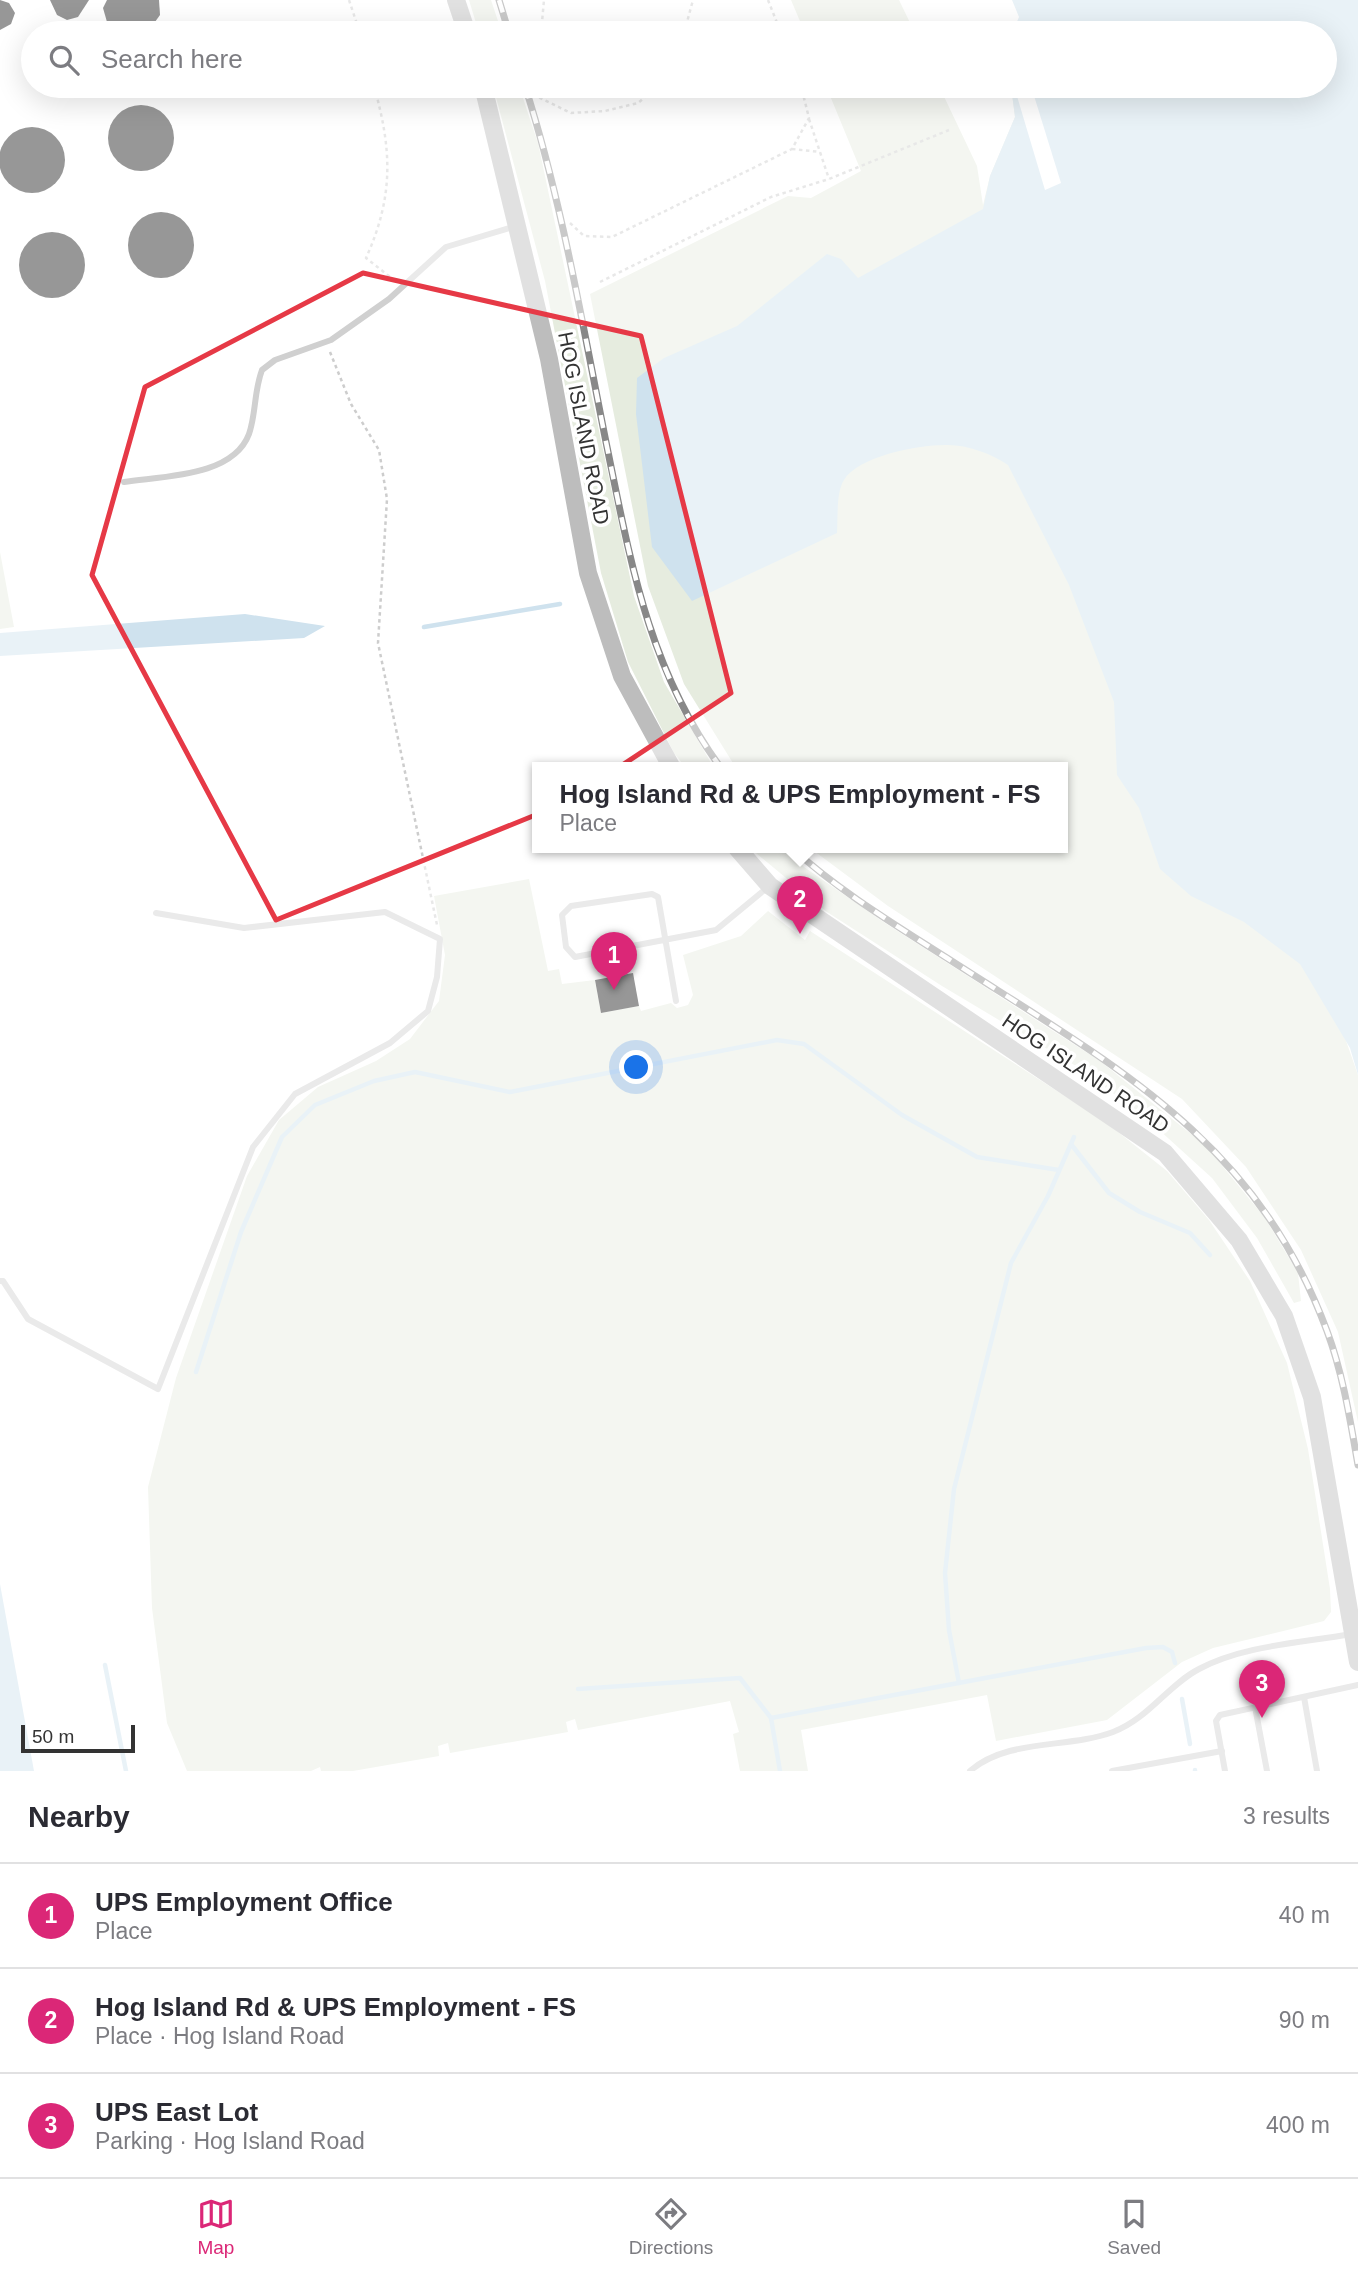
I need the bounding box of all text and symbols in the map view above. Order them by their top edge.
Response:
search box [21,21,1337,98]
icon: search [45,41,83,79]
text: Search here [101,44,243,74]
street label: HOG ISLAND ROAD [554,330,614,526]
popup [532,762,1068,853]
text: Hog Island Rd & UPS Employment - FS [559,779,1041,809]
text: Place [559,810,617,836]
pin: 2 [777,876,823,934]
pin: 1 [591,932,637,990]
street label: HOG ISLAND ROAD [998,1009,1174,1137]
your location [619,1050,653,1084]
pin: 3 [1239,1660,1285,1718]
scale bar [21,1722,135,1754]
text: 50 m [32,1726,74,1747]
text: Nearby [28,1800,130,1833]
text: 3 results [1243,1803,1330,1829]
text: UPS Employment Office [95,1887,393,1917]
text: 1 [45,1902,57,1928]
text: 40 m [1279,1902,1330,1928]
text: Place [95,1918,153,1944]
text: Hog Island Rd & UPS Employment - FS [95,1992,576,2022]
text: 2 [45,2007,57,2033]
text: 90 m [1279,2007,1330,2033]
text: Place · Hog Island Road [95,2023,344,2049]
text: UPS East Lot [95,2097,258,2127]
text: 3 [45,2112,57,2138]
text: 400 m [1266,2112,1330,2138]
text: Parking · Hog Island Road [95,2128,365,2154]
tab: Map [197,2195,235,2259]
tab: Directions [629,2195,713,2259]
tab: Saved [1107,2195,1161,2259]

